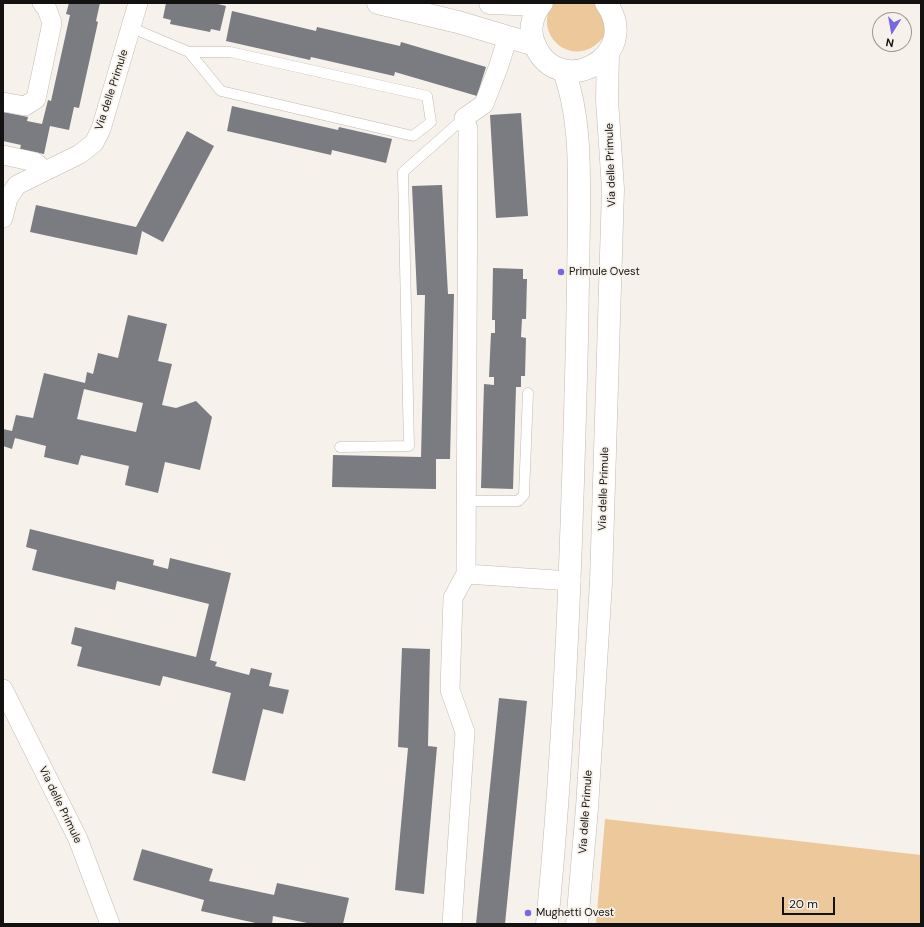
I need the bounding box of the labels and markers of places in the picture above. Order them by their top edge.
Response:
place label: Primule Ovest [569,265,640,279]
marker: Primule Ovest [556,267,566,277]
place label: Mughetti Ovest [536,906,614,920]
marker: Mughetti Ovest [523,908,533,918]

